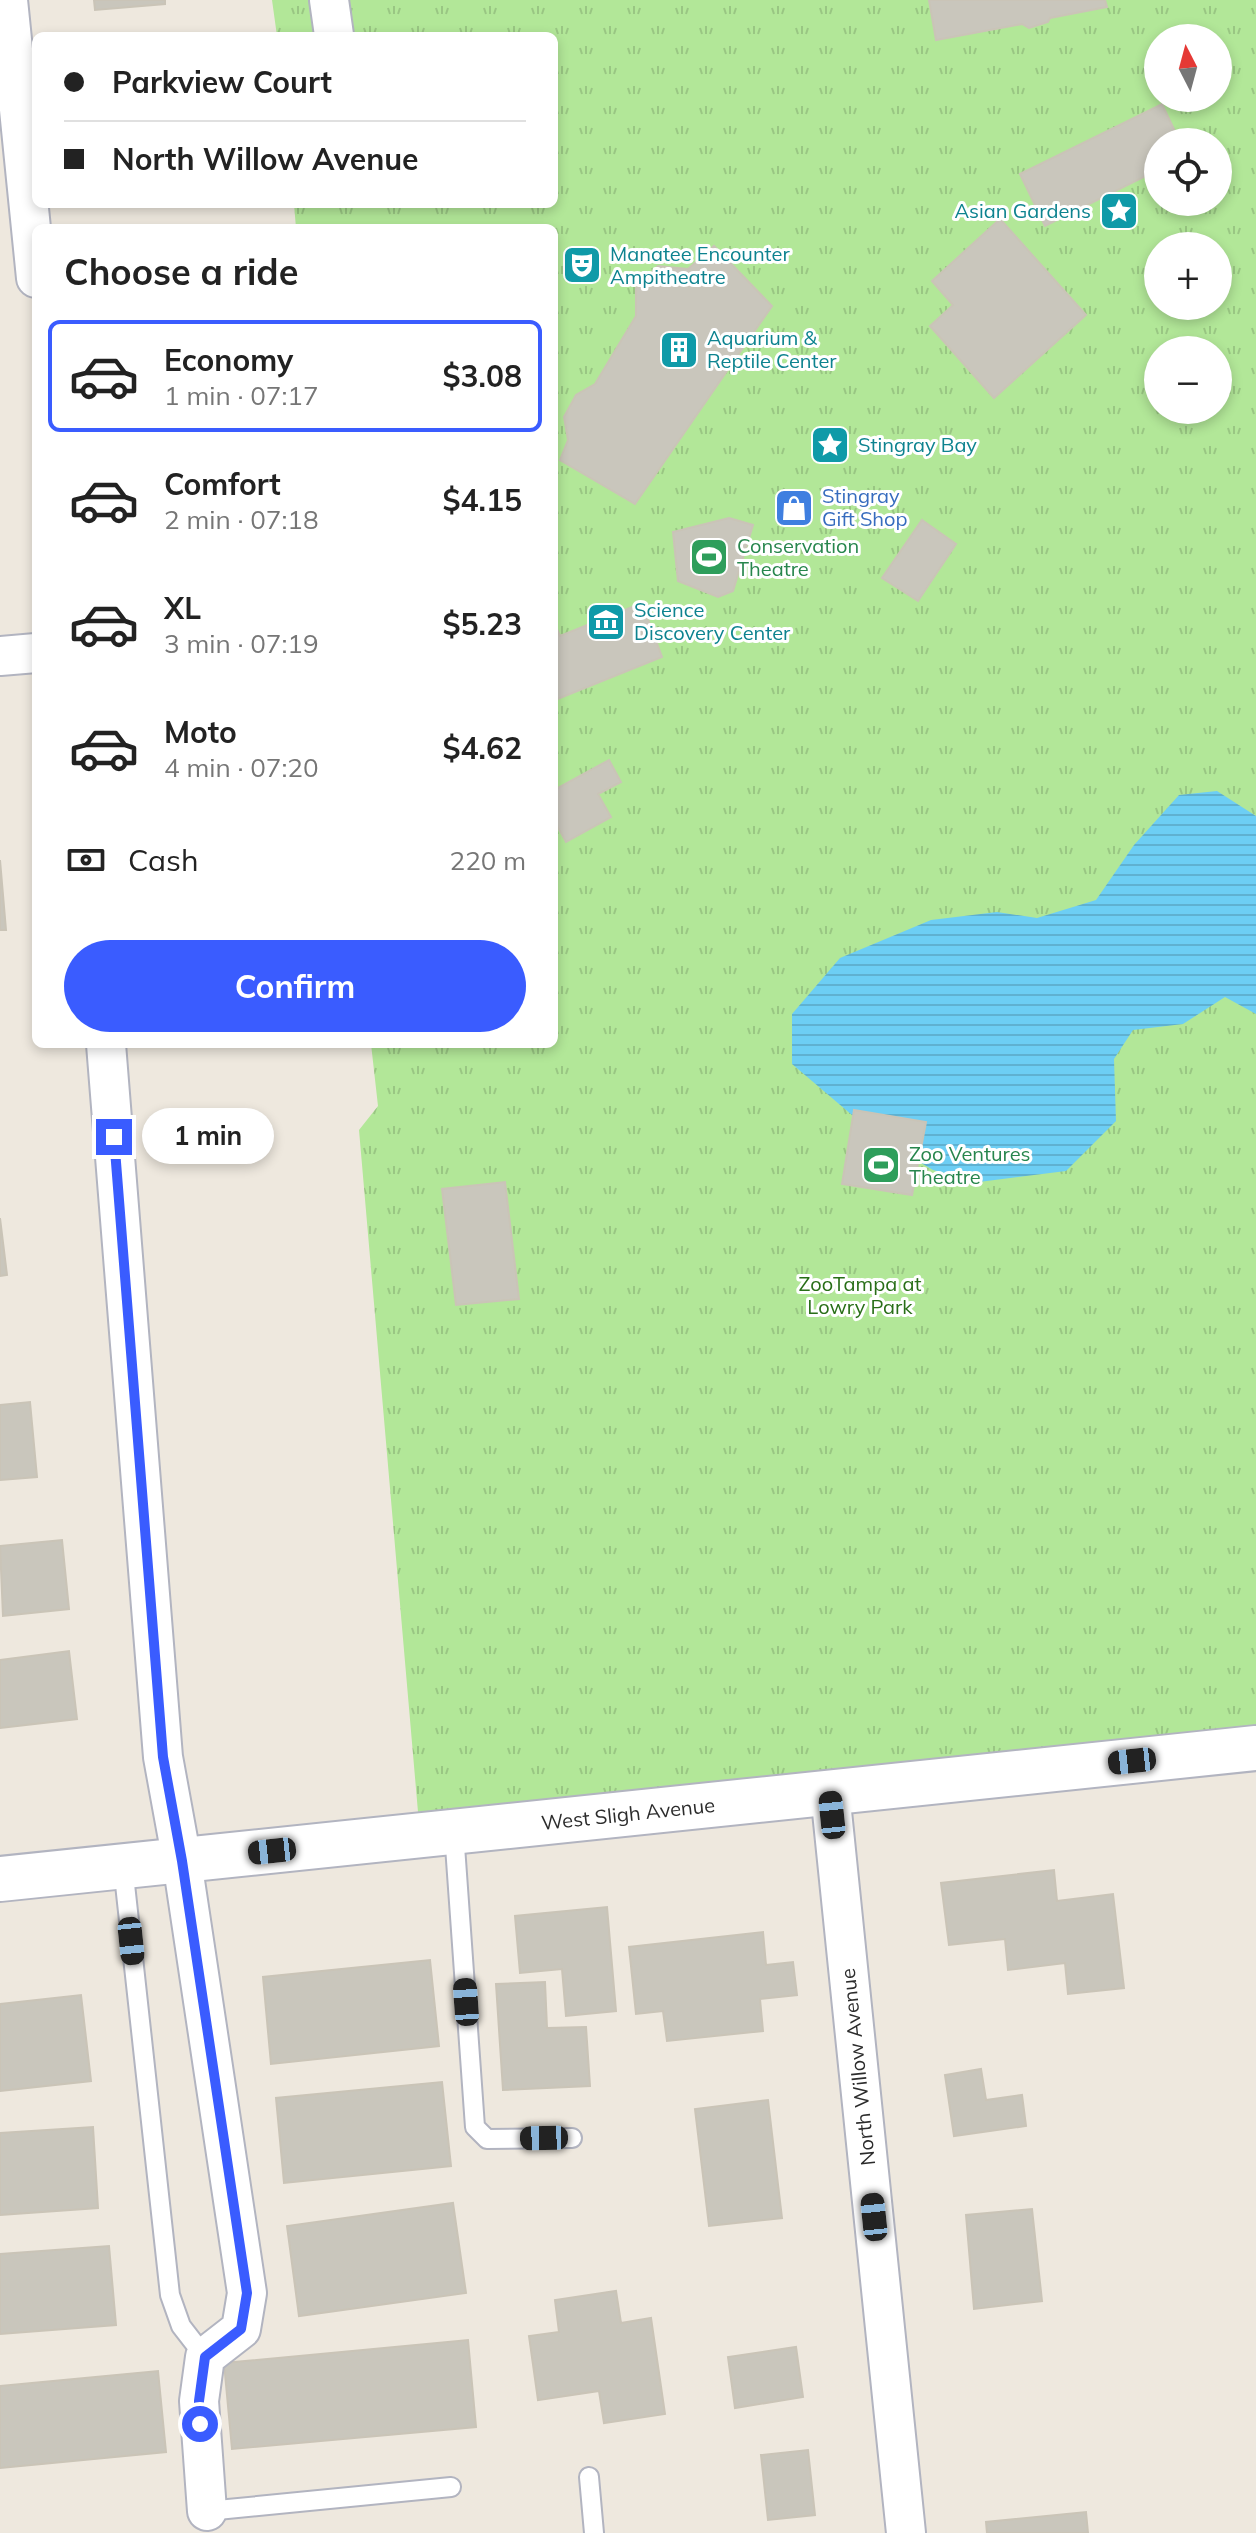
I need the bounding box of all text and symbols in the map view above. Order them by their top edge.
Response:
north arrow [1144,24,1232,112]
map controls [1144,24,1232,424]
text: Parkview Court [112,63,332,101]
button: locate [1144,128,1232,216]
text: North Willow Avenue [112,140,419,178]
place icon: Asian Gardens [1098,190,1140,232]
place label: Asian Gardens [955,198,1091,223]
button: + [1144,232,1232,320]
place label: Manatee Encounter Ampitheatre [610,241,790,289]
theatre icon: Manatee Encounter Ampitheatre [561,244,603,286]
text: Choose a ride [64,249,298,294]
place label: Aquarium & Reptile Center [707,325,837,373]
building icon: Aquarium & Reptile Center [658,329,700,371]
button: − [1144,336,1232,424]
icon: car [68,340,140,412]
text: Economy [164,341,293,379]
text: $3.08 [443,357,522,395]
text: 1 min · 07:17 [164,379,319,412]
place icon: Stingray Bay [809,424,851,466]
place label: Stingray Bay [858,432,977,457]
icon: car [68,464,140,536]
text: Comfort [164,465,281,503]
text: $4.15 [443,481,522,519]
place label: Stingray Gift Shop [822,483,908,531]
shop icon: Stingray Gift Shop [773,487,815,529]
text: 2 min · 07:18 [164,503,319,536]
place label: Conservation Theatre [737,533,859,581]
sports icon: Conservation Theatre [688,536,730,578]
icon: car [68,588,140,660]
text: XL [164,589,201,627]
place label: Science Discovery Center [634,597,791,645]
museum icon: Science Discovery Center [585,601,627,643]
text: $5.23 [443,605,522,643]
text: 3 min · 07:19 [164,627,319,660]
icon: car [68,712,140,784]
text: Moto [164,713,237,751]
text: $4.62 [443,729,522,767]
text: 4 min · 07:20 [164,751,319,784]
icon: cash [64,838,108,882]
text: Cash [128,841,199,879]
text: 220 m [450,844,526,877]
button: Confirm [64,940,526,1032]
callout: 1 min [142,1109,274,1165]
route end [96,1119,132,1155]
text: 1 min [174,1119,242,1152]
place label: Zoo Ventures Theatre [909,1141,1031,1189]
sports icon: Zoo Ventures Theatre [860,1144,902,1186]
park label: ZooTampa at Lowry Park [799,1271,921,1319]
car [1107,1747,1157,1775]
car [818,1790,846,1840]
street label: West Sligh Avenue [540,1792,716,1835]
car [247,1837,297,1865]
car [117,1916,145,1966]
street label: North Willow Avenue [835,1967,880,2167]
car [452,1977,480,2027]
car [520,2126,568,2150]
car [860,2192,888,2242]
route start [182,2406,218,2442]

